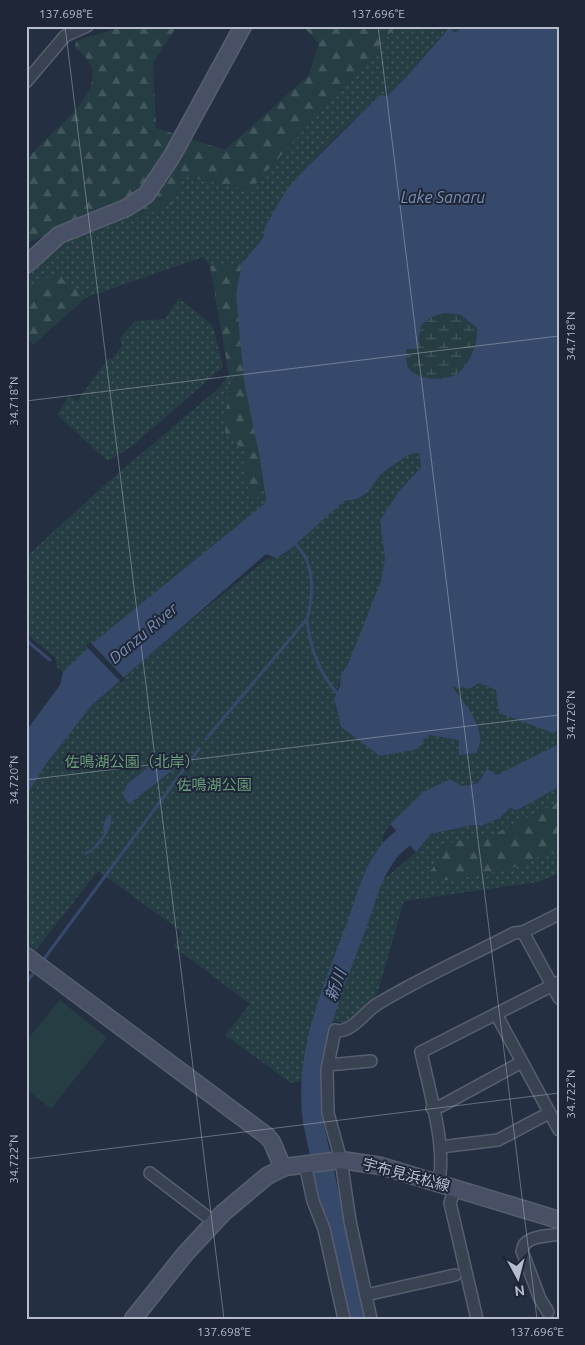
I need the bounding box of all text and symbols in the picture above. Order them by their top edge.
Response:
text: 137.698°E [39,7,93,20]
text: 137.696°E [351,7,405,20]
water label: Lake Sanaru [401,188,486,206]
text: 34.718°N [564,311,577,361]
text: 34.718°N [7,376,20,426]
water label: Danzu River [105,599,182,667]
text: 34.720°N [564,690,577,740]
park label: 佐鳴湖公園（北岸） [64,753,200,770]
text: 34.720°N [7,755,20,805]
park label: 佐鳴湖公園 [176,776,252,793]
water label: 新川 [321,965,350,1003]
text: 34.722°N [564,1069,577,1119]
text: 34.722°N [7,1134,20,1184]
street label: 宇布見浜松線 [360,1155,452,1194]
north arrow [492,1252,542,1302]
text: N [513,1282,526,1299]
text: 137.698°E [197,1325,251,1338]
text: 137.696°E [510,1325,564,1338]

